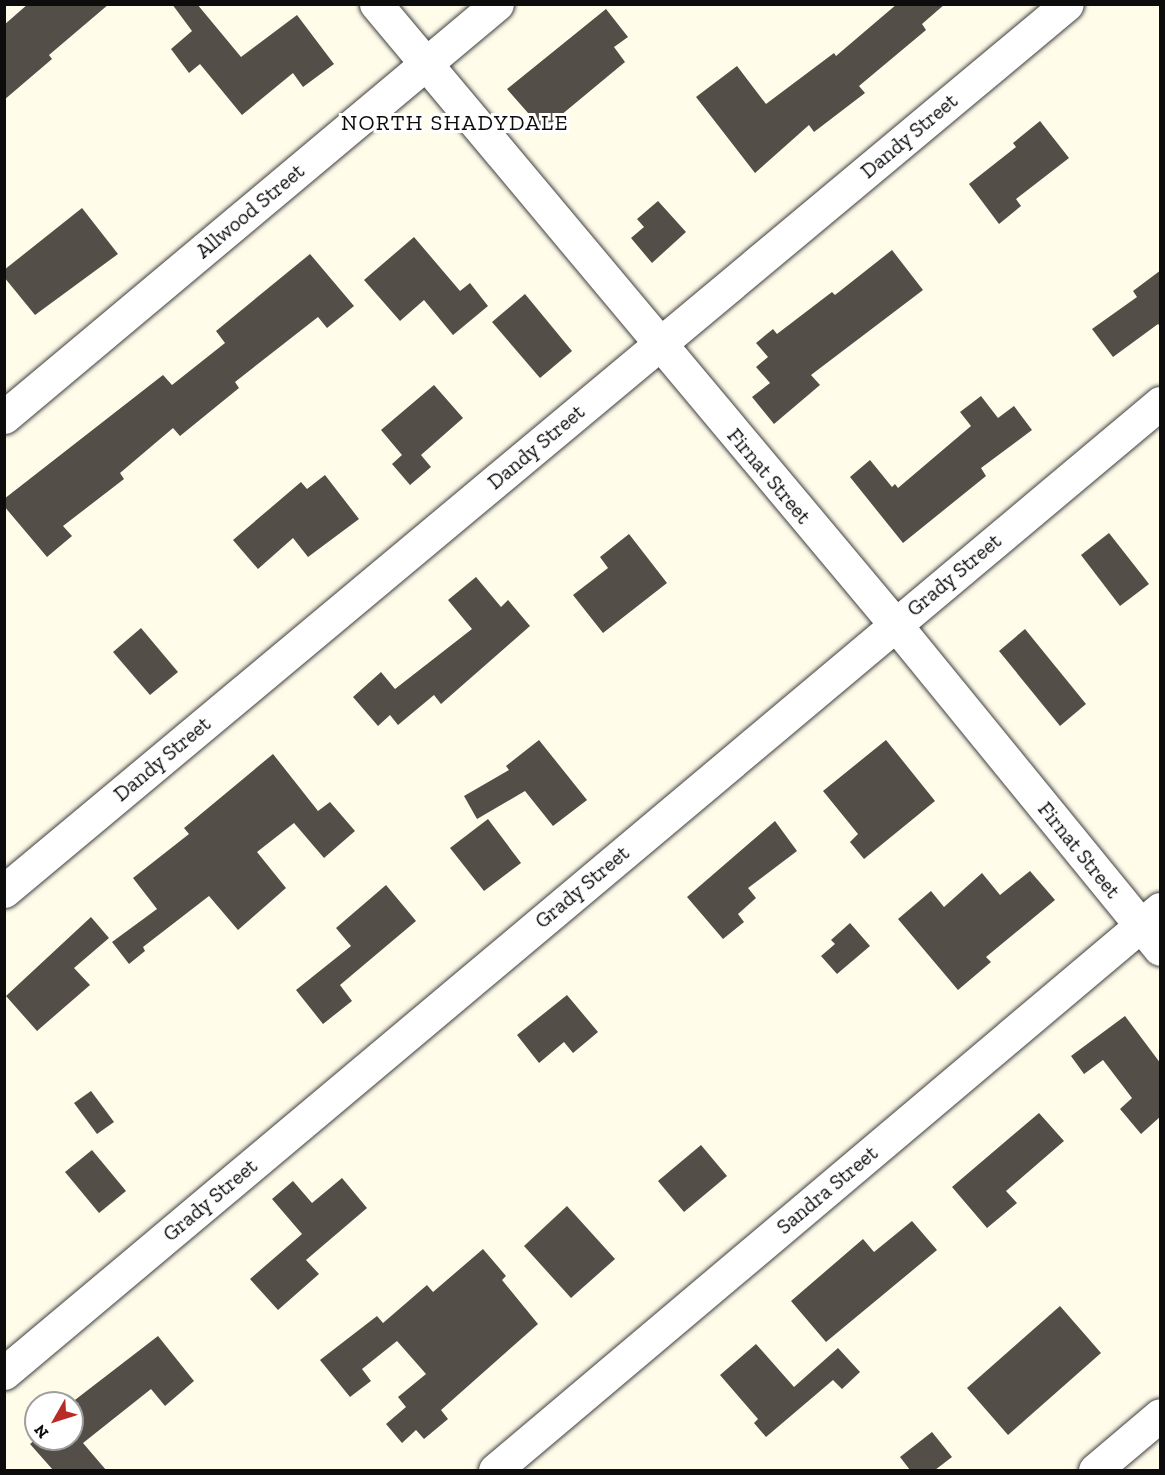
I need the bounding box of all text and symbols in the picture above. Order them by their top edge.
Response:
street label: Dandy Street [855,88,963,184]
district label: NORTH SHADYDALE [341,110,569,136]
street label: Allwood Street [191,158,309,264]
street label: Dandy Street [482,399,590,495]
street label: Firnat Street [722,423,816,529]
street label: Grady Street [902,528,1006,622]
street label: Dandy Street [108,711,216,807]
street label: Firnat Street [1033,797,1125,903]
street label: Grady Street [530,840,634,934]
street label: Sandra Street [771,1141,883,1239]
street label: Grady Street [158,1153,262,1247]
north arrow [24,1391,84,1451]
text: N [30,1421,52,1442]

